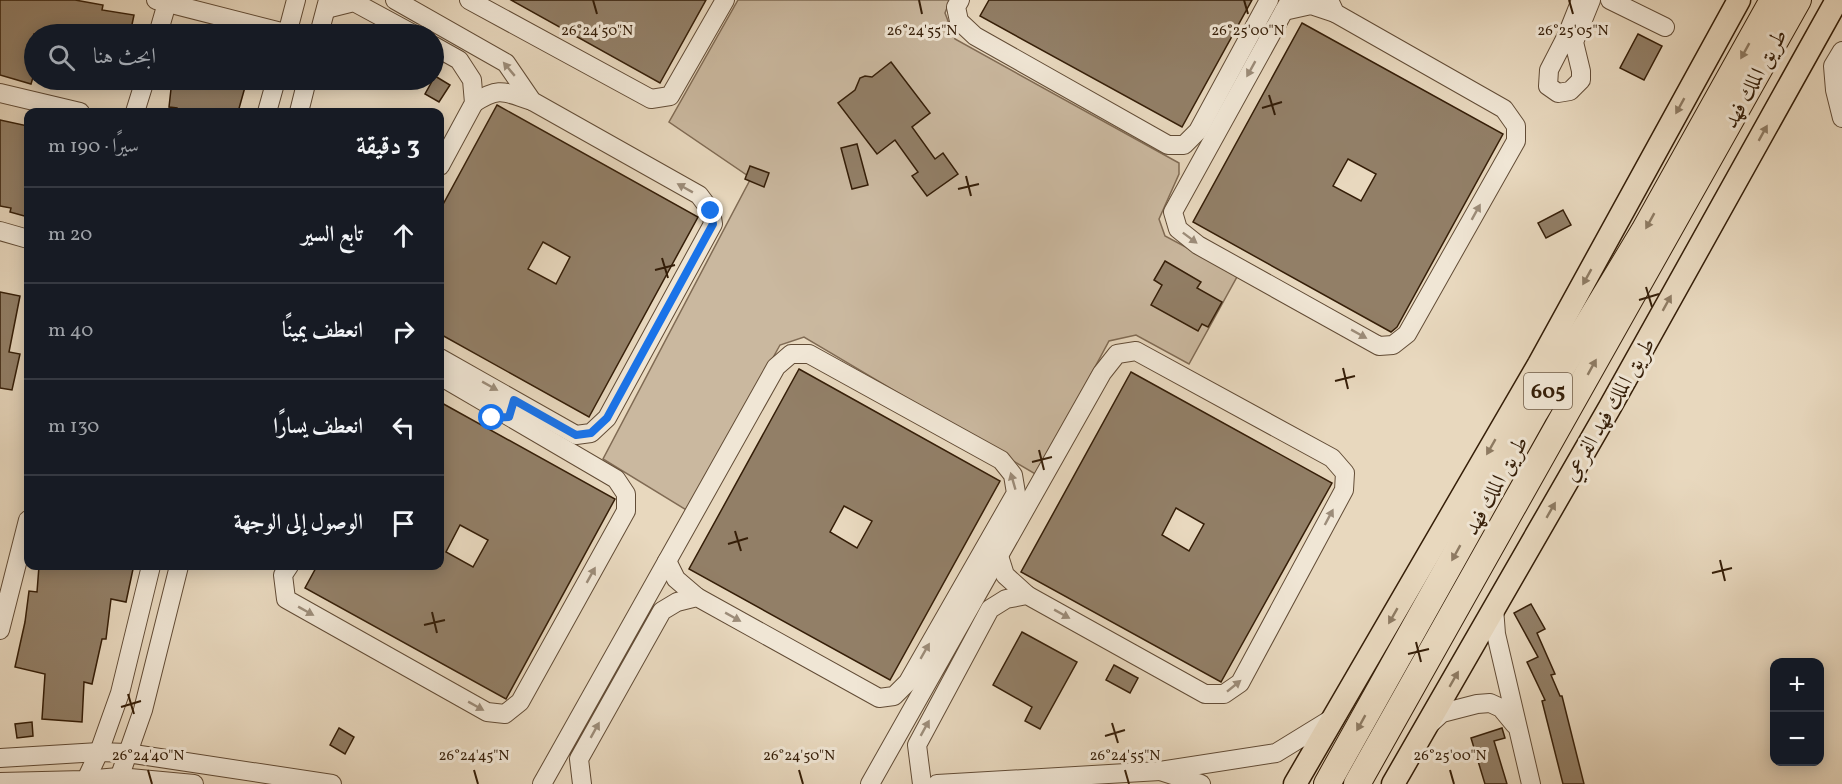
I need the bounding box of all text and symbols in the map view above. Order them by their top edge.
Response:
text: 26°24'50"N [561,21,633,42]
text: 26°24'55"N [887,21,957,42]
text: 26°25'00"N [1211,21,1285,42]
text: 26°25'05"N [1537,21,1609,42]
search box [24,24,444,90]
street label: طريق الملك فهد [1716,24,1796,135]
icon: search [45,41,78,74]
text: ابحث هنا [93,42,156,73]
one-way arrow [1740,43,1750,60]
one-way arrow [502,61,515,77]
one-way arrow [1246,61,1257,77]
one-way arrow [1676,98,1686,115]
one-way arrow [1758,124,1768,141]
text: 3 دقيقة [356,129,420,165]
text: سيرًا · 190 m [48,133,139,161]
one-way arrow [677,182,693,193]
route end [697,197,723,223]
one-way arrow [1471,203,1481,220]
one-way arrow [1645,213,1655,230]
icon: ahead [387,219,420,252]
text: تابع السير [301,220,363,251]
text: 20 m [48,221,92,249]
one-way arrow [1181,232,1197,244]
one-way arrow [1582,269,1592,286]
one-way arrow [1662,295,1673,311]
icon: right [387,315,420,348]
text: انعطف يمينًا [282,316,363,347]
text: 40 m [48,317,93,345]
one-way arrow [1351,329,1367,340]
street label: طريق الملك فهد الفرعي [1556,332,1665,489]
one-way arrow [1586,359,1597,375]
road number: 605 [1524,373,1572,409]
one-way arrow [482,381,499,391]
route start [478,404,504,430]
icon: left [387,411,420,444]
text: انعطف يسارًا [273,412,363,443]
text: 130 m [48,413,99,441]
street label: طريق الملك فهد [1457,431,1537,542]
one-way arrow [1485,439,1496,455]
one-way arrow [1008,472,1017,490]
one-way arrow [1545,501,1555,518]
icon: arrive [387,507,420,540]
text: الوصول إلى الوجهة [234,508,363,539]
one-way arrow [1324,509,1334,526]
one-way arrow [1451,545,1462,561]
one-way arrow [586,566,596,583]
one-way arrow [298,605,315,615]
one-way arrow [1388,608,1398,625]
one-way arrow [1054,609,1071,619]
one-way arrow [725,612,742,622]
one-way arrow [920,643,930,660]
map controls [1770,658,1824,766]
button: + [1770,658,1824,712]
one-way arrow [1449,670,1459,687]
one-way arrow [1226,680,1242,693]
one-way arrow [468,701,485,711]
button: − [1770,712,1824,766]
one-way arrow [1356,715,1366,732]
one-way arrow [920,719,930,736]
one-way arrow [590,721,600,738]
text: 26°24'40"N [112,746,184,767]
text: 26°24'45"N [439,746,509,767]
text: 26°24'50"N [763,746,835,767]
text: 26°24'55"N [1090,746,1160,767]
text: 26°25'00"N [1413,746,1487,767]

